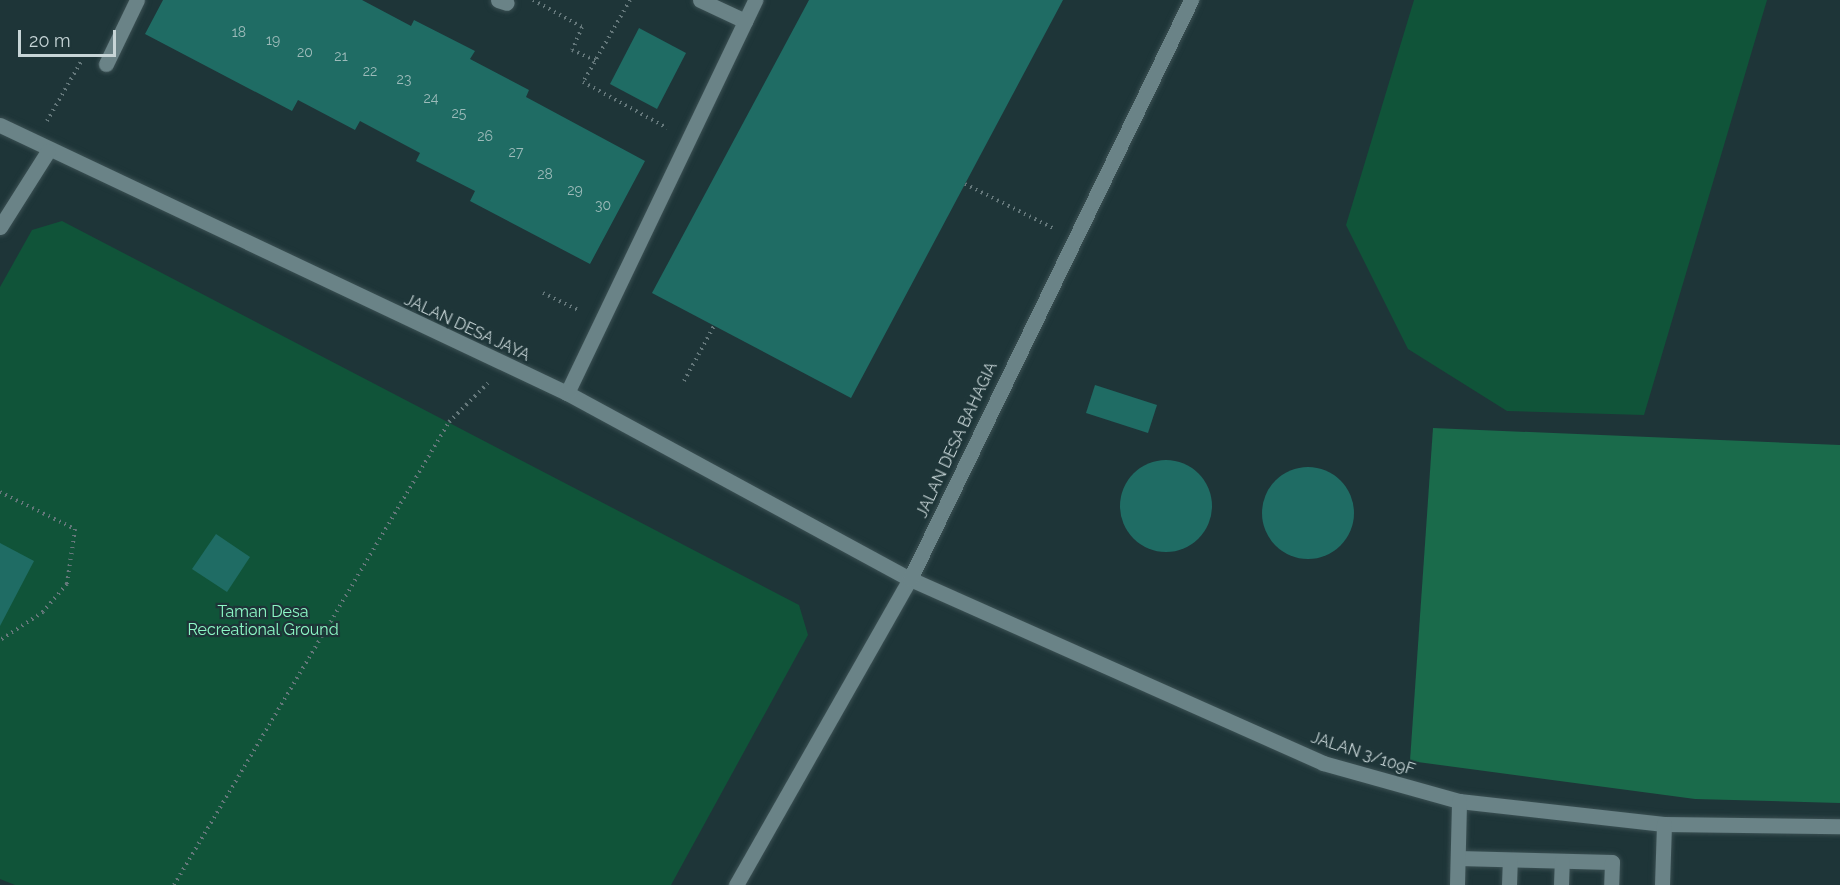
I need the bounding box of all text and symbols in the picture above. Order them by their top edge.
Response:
scale bar [21,18,118,56]
house number: 18 [232,24,246,40]
text: 20 m [29,30,71,51]
house number: 19 [266,32,280,48]
house number: 20 [297,44,313,60]
house number: 21 [334,48,348,64]
house number: 22 [363,63,377,79]
house number: 23 [397,71,411,87]
house number: 24 [424,90,438,106]
house number: 25 [452,105,466,121]
house number: 26 [477,128,493,144]
house number: 27 [509,144,523,160]
house number: 28 [537,166,553,182]
house number: 29 [567,182,583,198]
house number: 30 [595,197,611,213]
street label: JALAN DESA JAYA [401,290,533,366]
street label: JALAN DESA BAHAGIA [912,359,1002,521]
park label: Taman Desa Recreational Ground [187,602,339,640]
street label: JALAN 3/109F [1309,728,1417,780]

